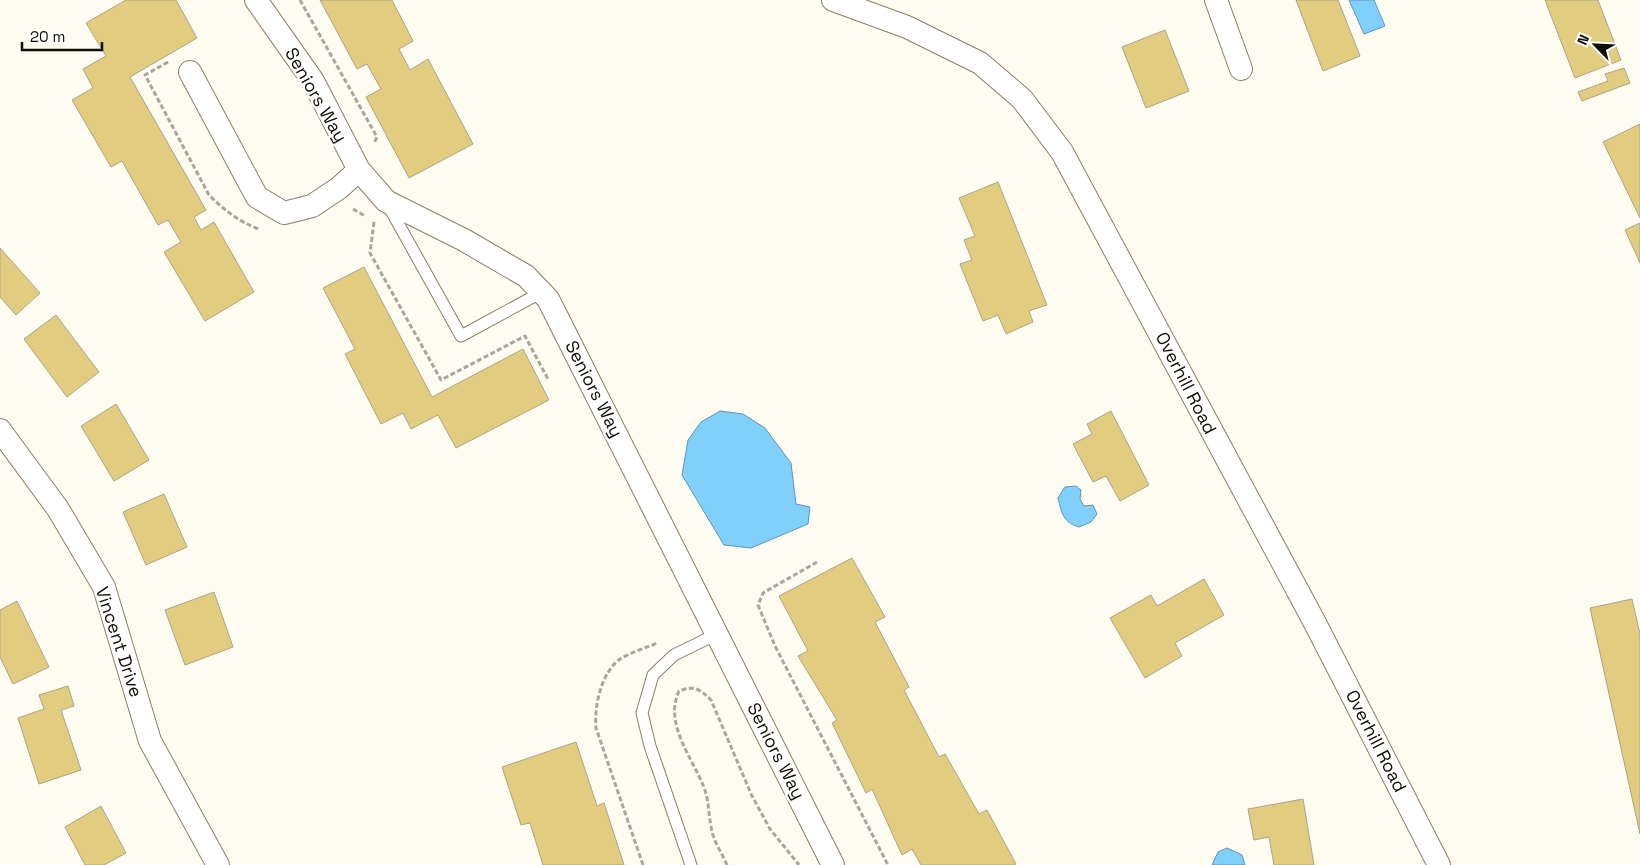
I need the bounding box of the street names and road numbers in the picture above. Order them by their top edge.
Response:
street label: Seniors Way [280,43,353,146]
street label: Overhill Road [1151,328,1222,438]
street label: Seniors Way [560,337,629,441]
street label: Vincent Drive [91,584,148,700]
street label: Overhill Road [1341,686,1412,796]
street label: Seniors Way [742,699,811,803]

